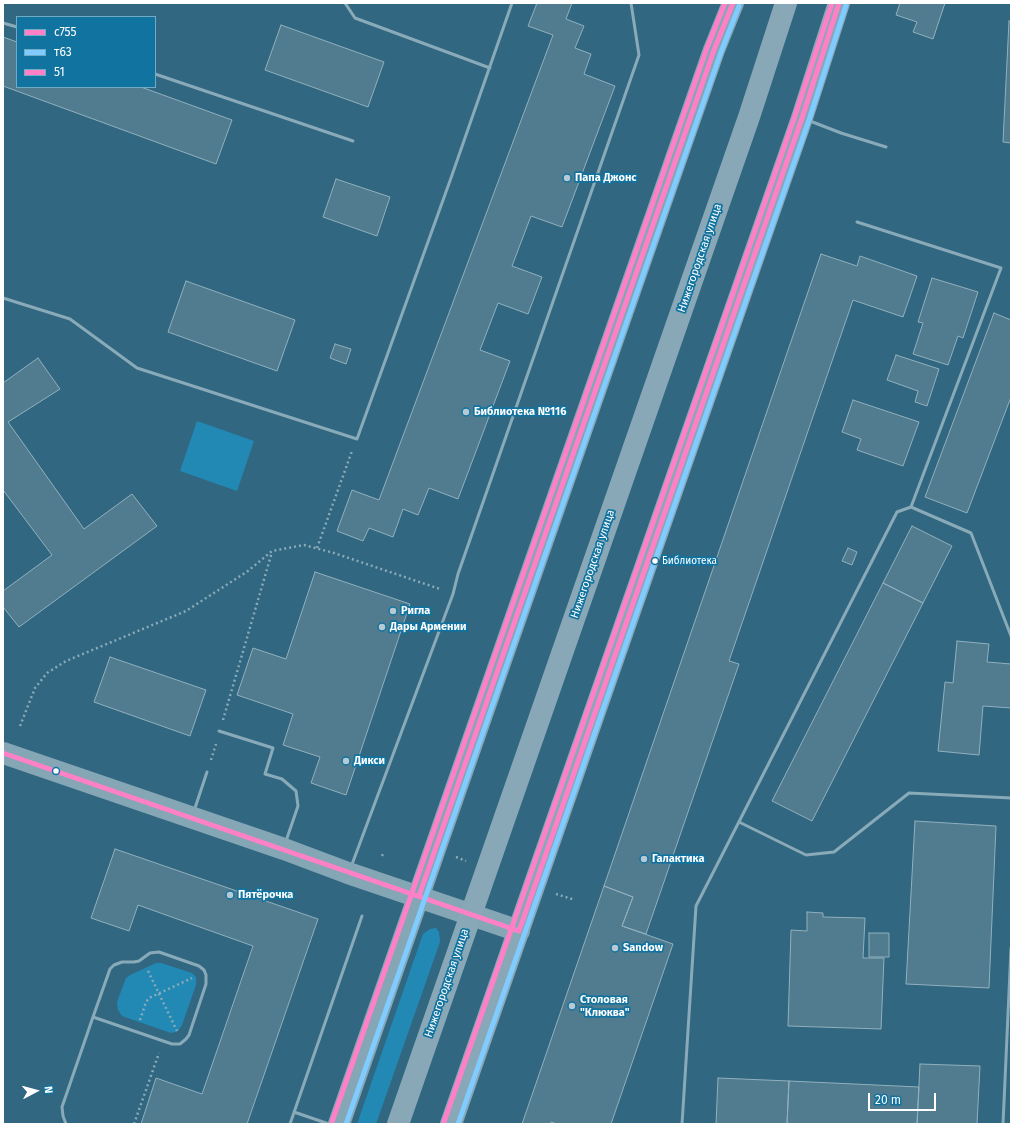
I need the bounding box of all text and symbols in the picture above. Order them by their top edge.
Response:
legend [16,16,156,88]
text: с755 [54,25,77,39]
text: т63 [54,45,72,59]
text: 51 [54,65,65,79]
place label: Папа Джонс [575,171,637,185]
marker: Папа Джонс [562,173,572,183]
street label: Нижегородская улица [675,202,725,314]
place label: Библиотека №116 [474,405,566,419]
marker: Библиотека №116 [461,407,471,417]
street label: Нижегородская улица [568,508,618,620]
place label: Библиотека [662,555,717,567]
marker: Библиотека [650,556,660,566]
place label: Ригла [401,604,430,618]
marker: Ригла [388,606,398,616]
place label: Дары Армении [390,620,466,634]
marker: Дары Армении [377,622,387,632]
place label: Дикси [354,754,385,768]
marker: Дикси [341,756,351,766]
unlabelled marker [51,766,61,776]
place label: Галактика [652,852,704,866]
marker: Галактика [639,854,649,864]
place label: Пятёрочка [238,888,293,902]
marker: Пятёрочка [225,890,235,900]
street label: Нижегородская улица [422,927,472,1039]
place label: Sandow [623,941,663,955]
marker: Sandow [610,943,620,953]
place label: Столовая "Клюква" [580,993,630,1019]
marker: Столовая "Клюква" [567,1001,577,1011]
north arrow [16,1071,56,1111]
text: N [42,1085,55,1094]
scale bar [870,1085,938,1111]
text: 20 m [875,1093,901,1107]

